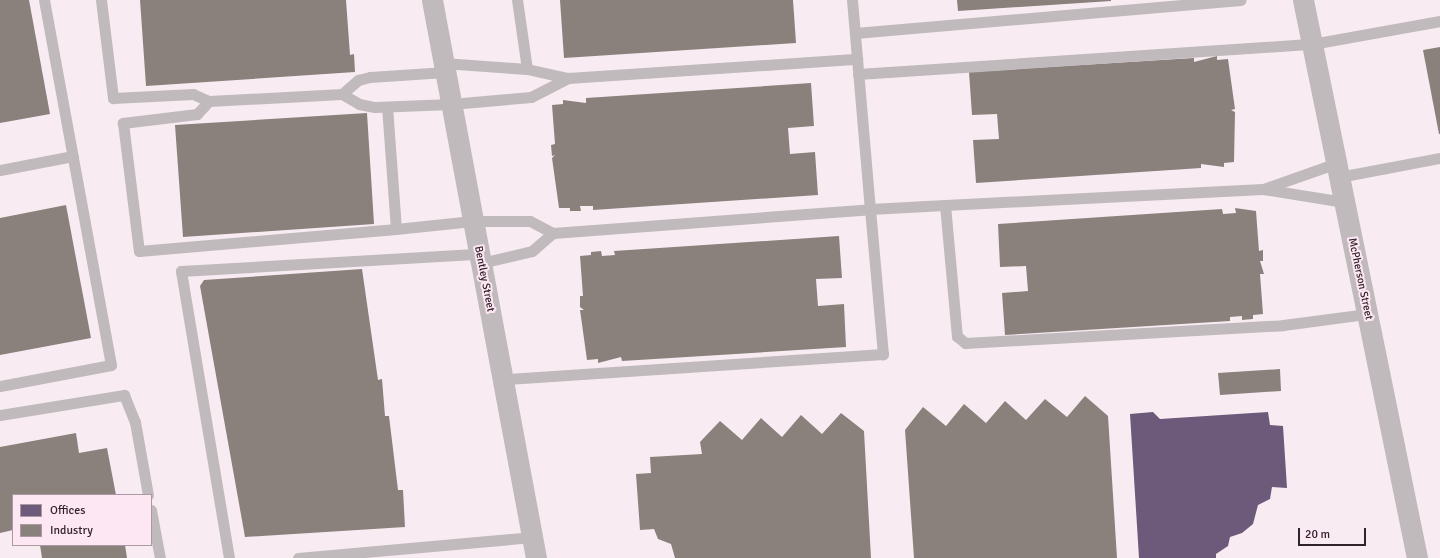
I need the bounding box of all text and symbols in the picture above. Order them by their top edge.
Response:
street label: McPherson Street [1345,237,1375,321]
street label: Bentley Street [471,245,497,313]
legend [12,494,152,546]
text: Offices [50,503,85,518]
scale bar [1300,520,1368,546]
text: Industry [50,523,93,538]
text: 20 m [1305,527,1330,542]

